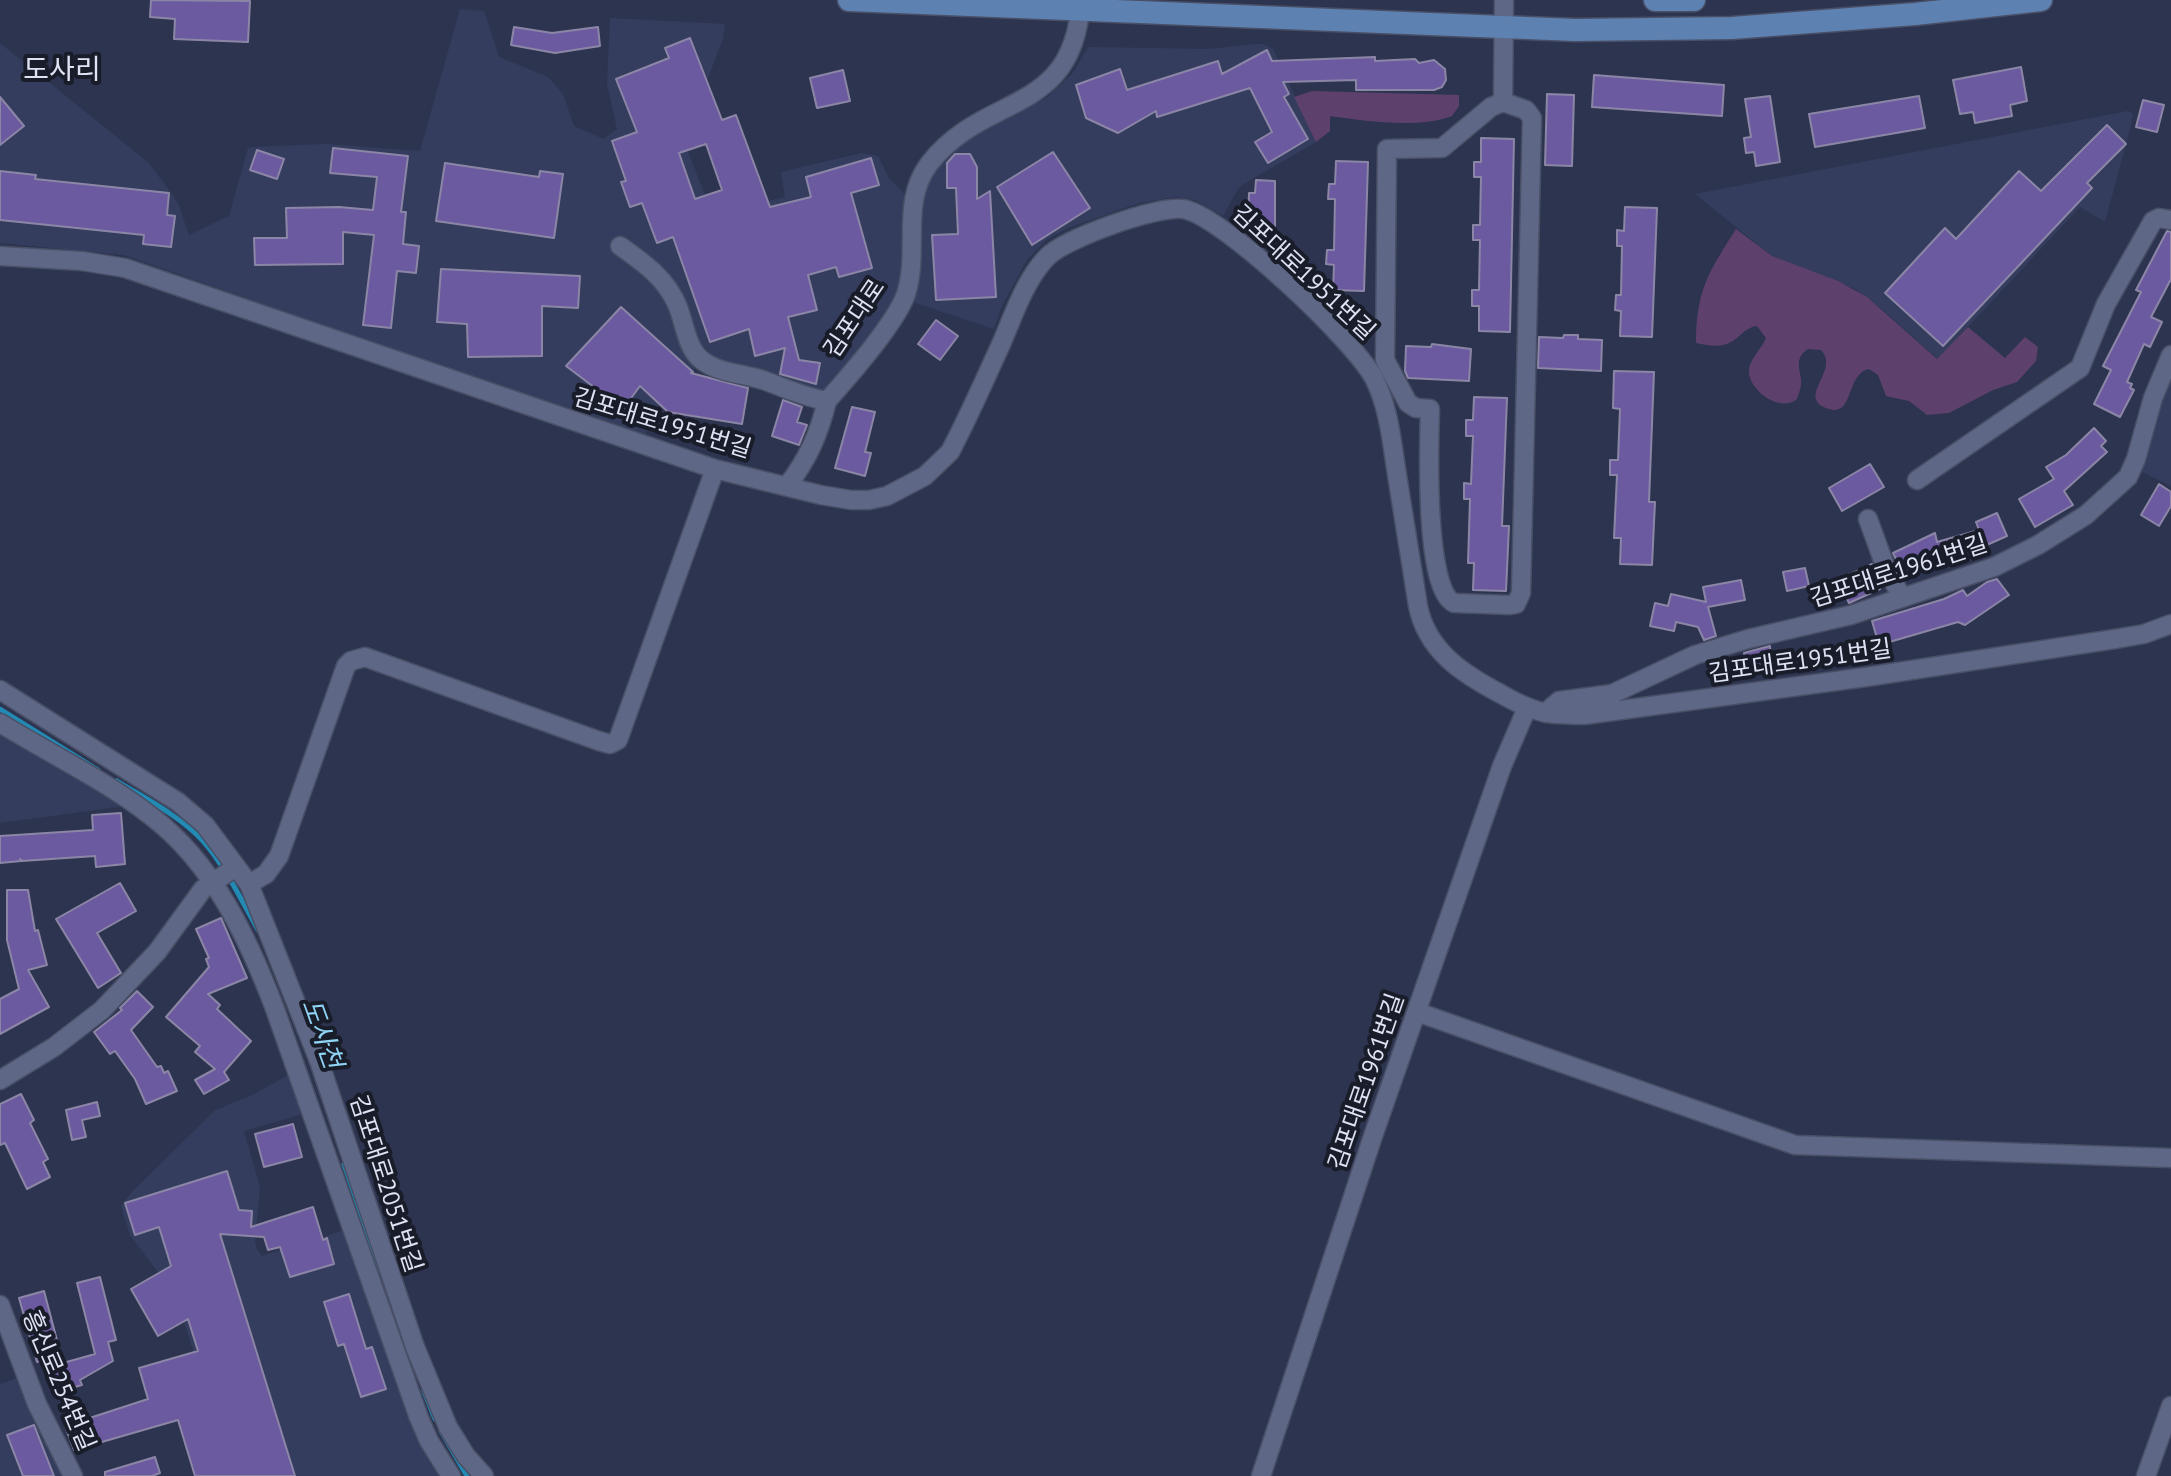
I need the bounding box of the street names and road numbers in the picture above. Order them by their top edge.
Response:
street label: 김포대로1951번길 [1226,199,1380,347]
street label: 김포대로 [818,274,892,364]
street label: 김포대로1951번길 [569,383,755,465]
street label: 김포대로1961번길 [1807,530,1991,614]
street label: 김포대로1951번길 [1706,635,1894,689]
street label: 김포대로1961번길 [1323,990,1411,1174]
street label: 김포대로2051번길 [343,1092,427,1276]
street label: 흥신로254번길 [16,1307,100,1455]

